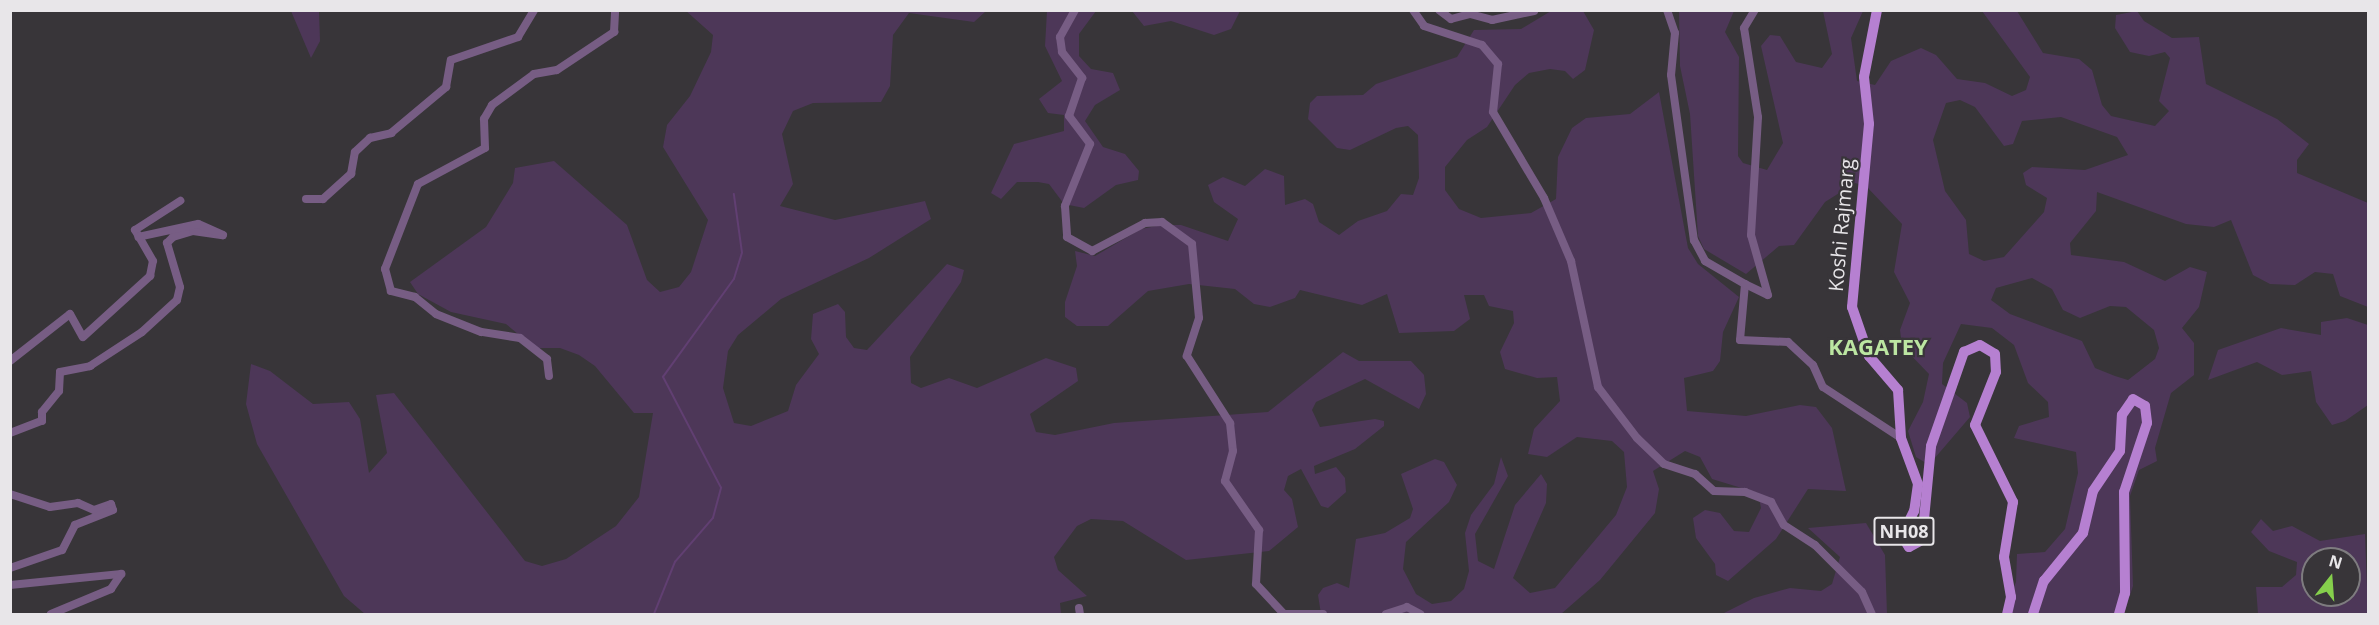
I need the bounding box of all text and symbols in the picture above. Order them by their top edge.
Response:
street label: Koshi Rajmarg [1823,157,1859,293]
district label: KAGATEY [1828,334,1928,360]
road number: NH08 [1872,516,1936,546]
north arrow [2301,547,2361,607]
text: N [2326,549,2345,574]

